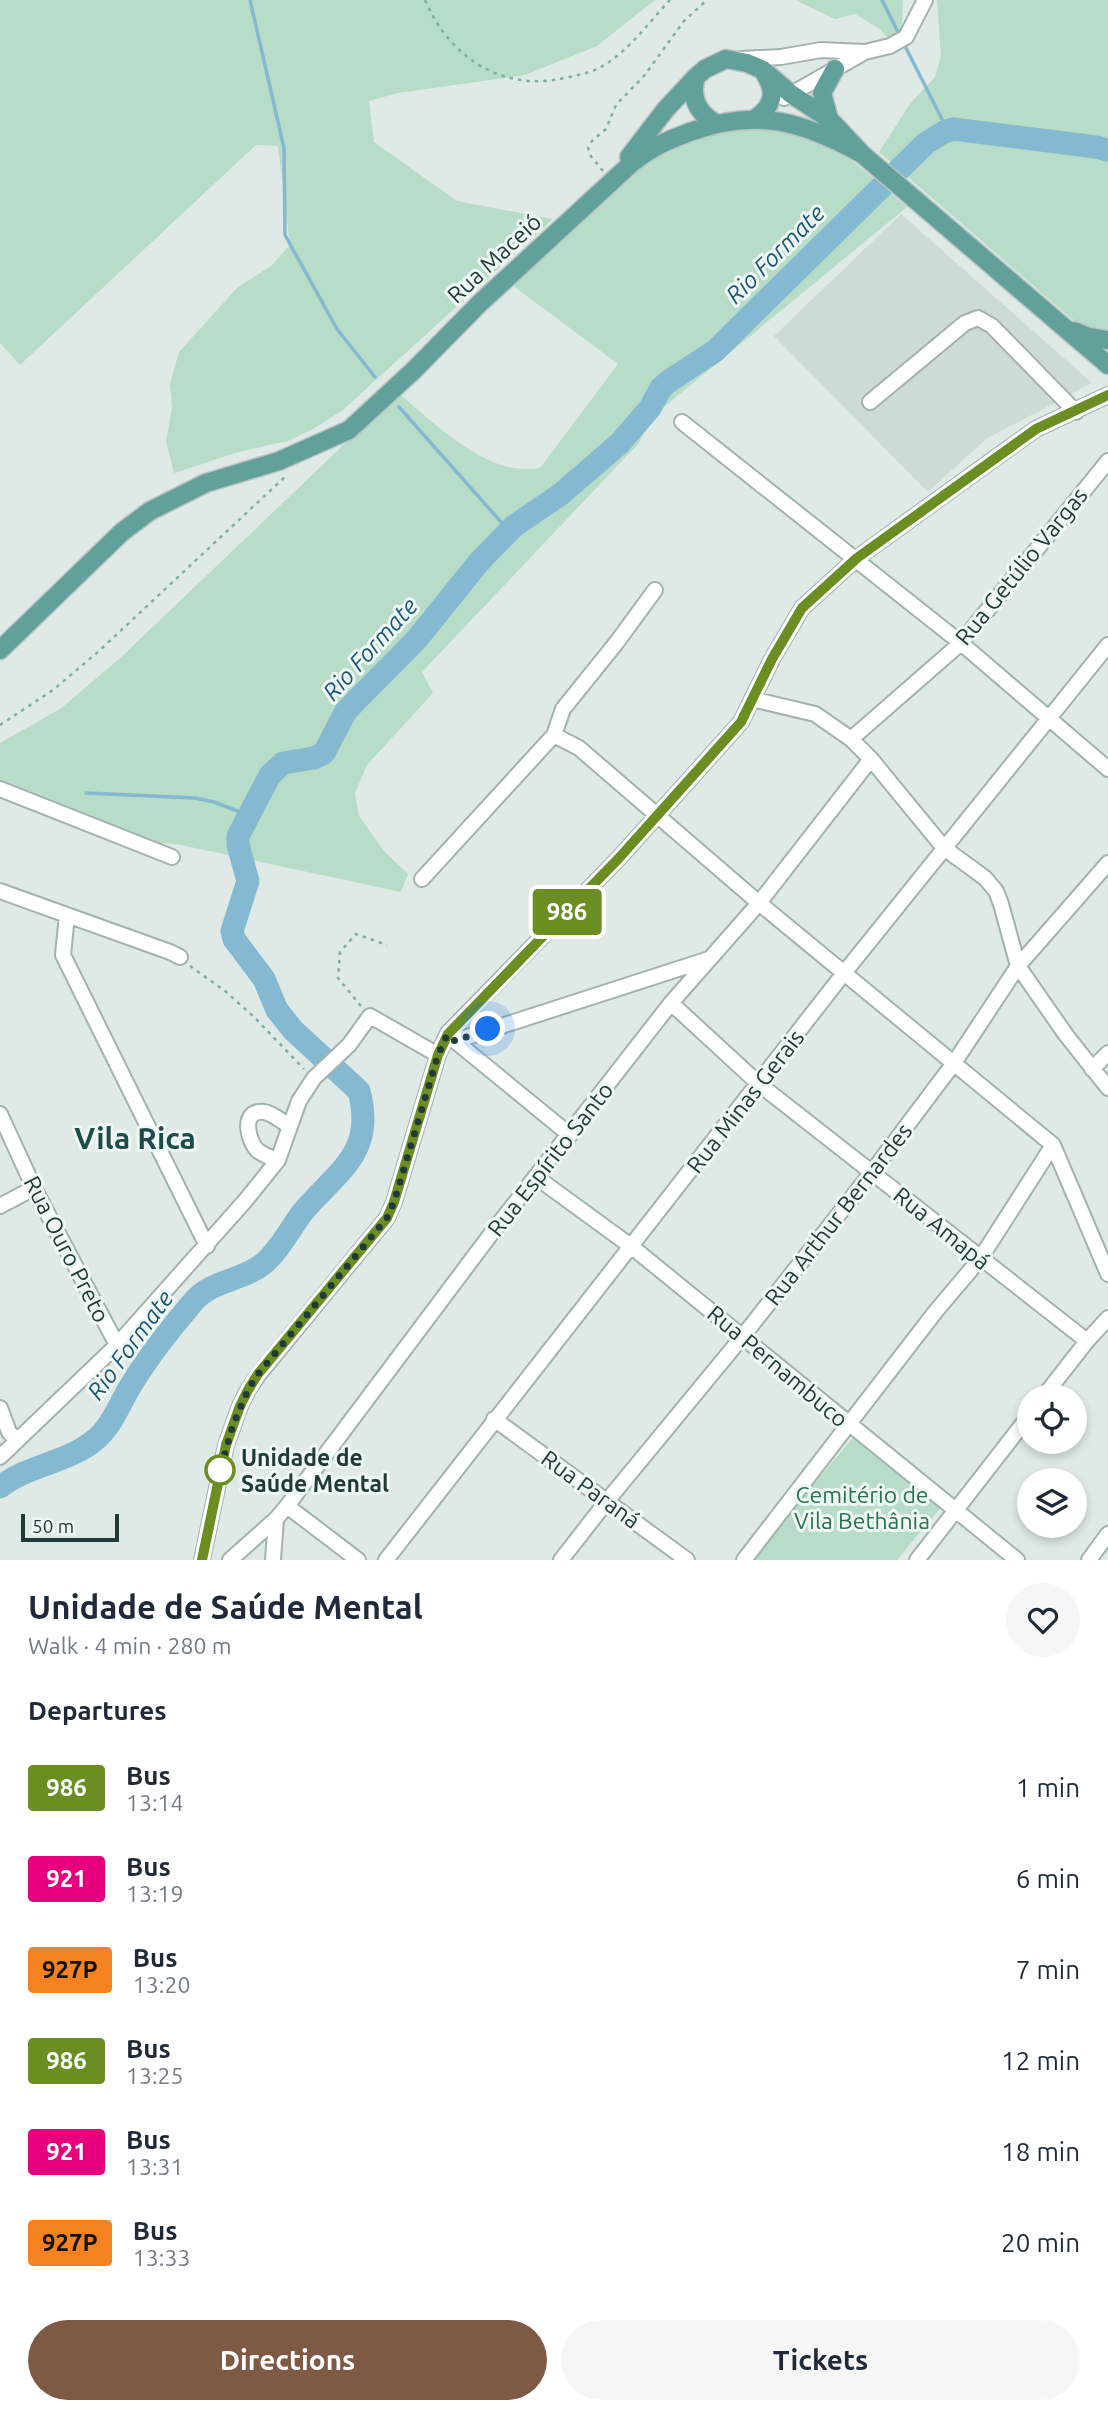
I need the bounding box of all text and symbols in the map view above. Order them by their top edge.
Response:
water label: Rio Formate [720,199,830,309]
street label: Rua Maceió [442,208,546,308]
street label: Rua Getúlio Vargas [950,482,1092,650]
water label: Rio Formate [317,592,423,706]
line badge: 986 [527,889,607,935]
text: 986 [547,898,587,925]
your location [470,1011,505,1046]
street label: Rua Minas Gerais [681,1025,809,1177]
street label: Rua Espírito Santo [482,1077,618,1241]
street label: Rua Arthur Bernardes [759,1118,917,1310]
district label: Vila Rica [74,1121,196,1155]
street label: Rua Ouro Preto [19,1172,115,1326]
street label: Rua Amapá [889,1182,995,1274]
water label: Rio Formate [81,1285,179,1405]
street label: Rua Pernambuco [703,1300,853,1432]
map controls [1017,1384,1087,1538]
button: locate [1017,1384,1087,1454]
place label: Unidade de Saúde Mental [241,1445,389,1496]
street label: Rua Paraná [537,1445,645,1533]
marker: Unidade de Saúde Mental [205,1455,235,1485]
button: layers [1017,1468,1087,1538]
park label: Cemitério de Vila Bethânia [794,1482,930,1533]
scale bar [21,1511,119,1543]
text: 50 m [32,1515,74,1537]
button: heart [1006,1583,1080,1657]
text: Unidade de Saúde Mental [28,1588,423,1625]
text: Walk · 4 min · 280 m [28,1633,232,1658]
text: Departures [28,1696,166,1725]
text: Bus [126,1761,171,1790]
text: 1 min [1016,1773,1080,1802]
text: 986 [46,1774,87,1801]
text: 13:14 [126,1790,184,1815]
text: Bus [126,1852,171,1881]
text: 6 min [1016,1864,1080,1893]
text: 921 [46,1865,87,1892]
text: 13:19 [126,1881,184,1906]
text: Bus [133,1943,178,1972]
text: 7 min [1016,1955,1080,1984]
text: 927P [42,1956,98,1983]
text: 13:20 [133,1972,190,1997]
text: Bus [126,2034,171,2063]
text: 12 min [1001,2046,1080,2075]
text: 986 [46,2047,87,2074]
text: 13:25 [126,2063,184,2088]
text: Bus [126,2125,171,2154]
text: 18 min [1001,2137,1080,2166]
text: 921 [46,2138,87,2165]
text: 13:31 [126,2154,184,2179]
text: Bus [133,2216,178,2245]
text: 20 min [1001,2228,1080,2257]
text: 927P [42,2229,98,2256]
text: 13:33 [133,2245,190,2270]
button: Directions [28,2320,547,2400]
button: Tickets [561,2320,1080,2400]

